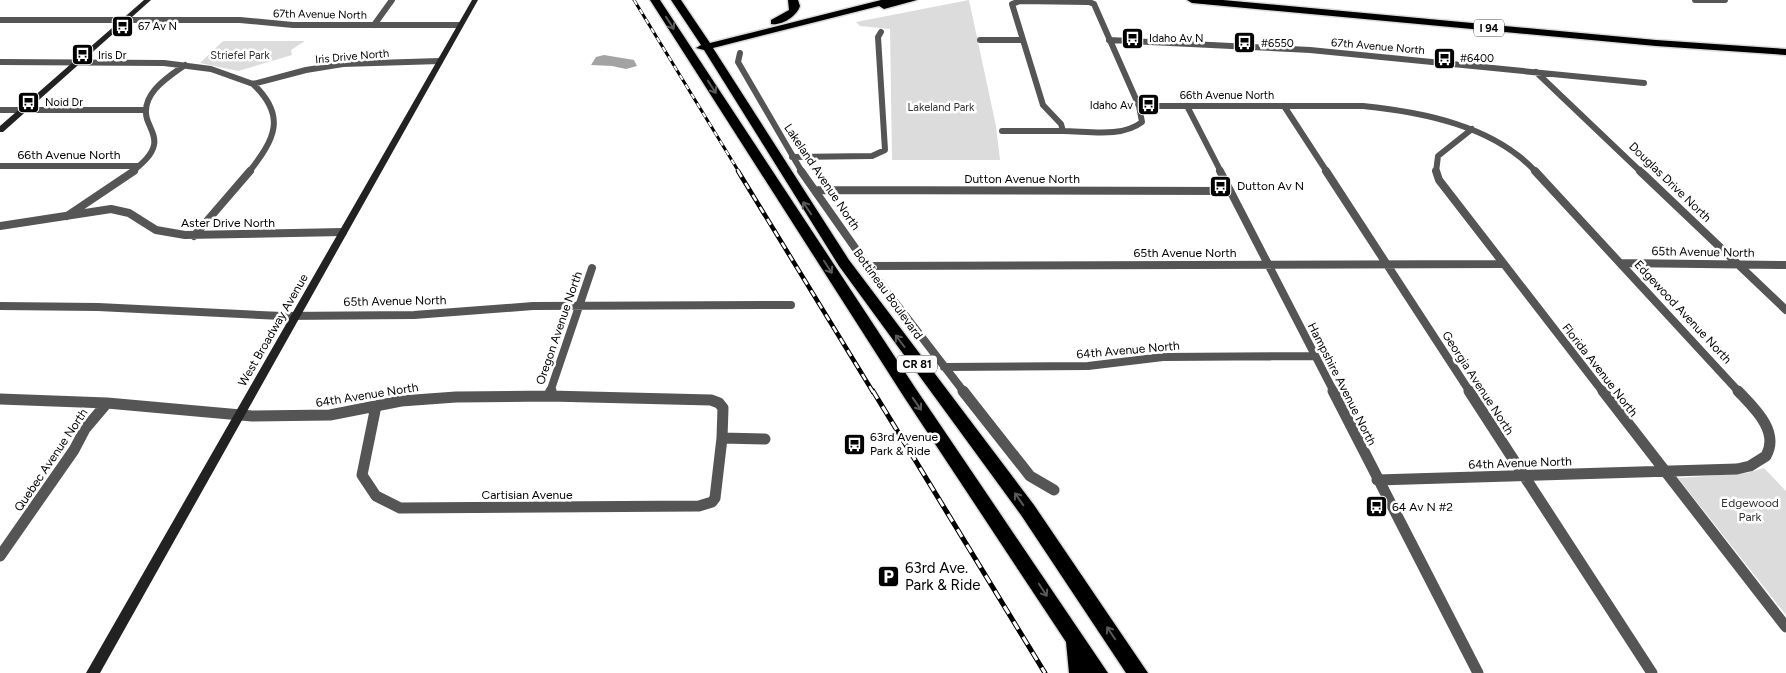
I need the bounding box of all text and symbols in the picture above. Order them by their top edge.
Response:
street label: 67th Avenue North [273,7,367,22]
bus stop icon: 67 Av N [110,14,134,38]
one-way arrow [666,15,676,29]
road number: I 94 [1474,19,1504,36]
place label: 67 Av N [138,20,177,33]
bus stop icon: Idaho Av N [1121,26,1145,50]
bus stop icon: #6550 [1233,31,1257,55]
place label: Idaho Av N [1149,32,1204,45]
street label: 67th Avenue North [1331,36,1425,57]
place label: #6550 [1261,37,1294,50]
bus stop icon: Iris Dr [70,43,94,67]
bus stop icon: #6400 [1432,46,1456,70]
street label: Iris Drive North [315,47,390,66]
place label: Iris Dr [98,49,127,62]
park label: Striefel Park [210,49,270,62]
place label: #6400 [1460,52,1494,65]
one-way arrow [707,79,717,93]
street label: 66th Avenue North [1180,89,1274,102]
bus stop icon: Noid Dr [17,90,41,114]
bus stop icon: Idaho Av [1137,93,1161,117]
place label: Noid Dr [45,96,83,109]
place label: Idaho Av [1090,99,1133,112]
park label: Lakeland Park [908,101,975,114]
street label: Lakeland Avenue North [781,121,863,233]
street label: Douglas Drive North [1626,139,1714,225]
street label: 66th Avenue North [18,148,121,162]
street label: Dutton Avenue North [964,172,1080,186]
bus stop icon: Dutton Av N [1209,174,1233,198]
place label: Dutton Av N [1237,179,1304,193]
one-way arrow [802,201,812,215]
street label: Aster Drive North [181,216,275,230]
street label: 65th Avenue North [1651,244,1755,260]
street label: Bottineau Boulevard [850,246,926,342]
street label: 65th Avenue North [1134,246,1237,260]
street label: Edgewood Avenue North [1632,258,1735,367]
one-way arrow [824,260,834,274]
street label: Oregon Avenue North [533,269,585,386]
street label: West Broadway Avenue [235,271,311,389]
street label: 65th Avenue North [343,293,447,309]
street label: Hampshire Avenue North [1305,320,1379,448]
street label: Florida Avenue North [1559,321,1641,420]
street label: Georgia Avenue North [1439,329,1517,438]
one-way arrow [895,334,905,348]
street label: 64th Avenue North [1076,338,1180,361]
road number: CR 81 [897,356,937,372]
street label: 64th Avenue North [315,380,420,410]
one-way arrow [912,396,922,410]
street label: Quebec Avenue North [11,406,91,514]
place label: 63rd Avenue Park & Ride [870,430,938,458]
bus stop icon: 63rd Avenue Park & Ride [842,432,866,456]
street label: 64th Avenue North [1468,454,1572,472]
street label: Cartisian Avenue [482,488,573,502]
one-way arrow [1014,492,1024,506]
bus stop icon: 64 Av N #2 [1364,495,1388,519]
park label: Edgewood Park [1721,496,1779,524]
place label: 64 Av N #2 [1392,500,1453,514]
place label: 63rd Ave. Park & Ride [905,559,980,594]
parking icon: 63rd Ave. Park & Ride [877,565,901,589]
one-way arrow [1039,583,1049,597]
one-way arrow [1106,626,1116,640]

